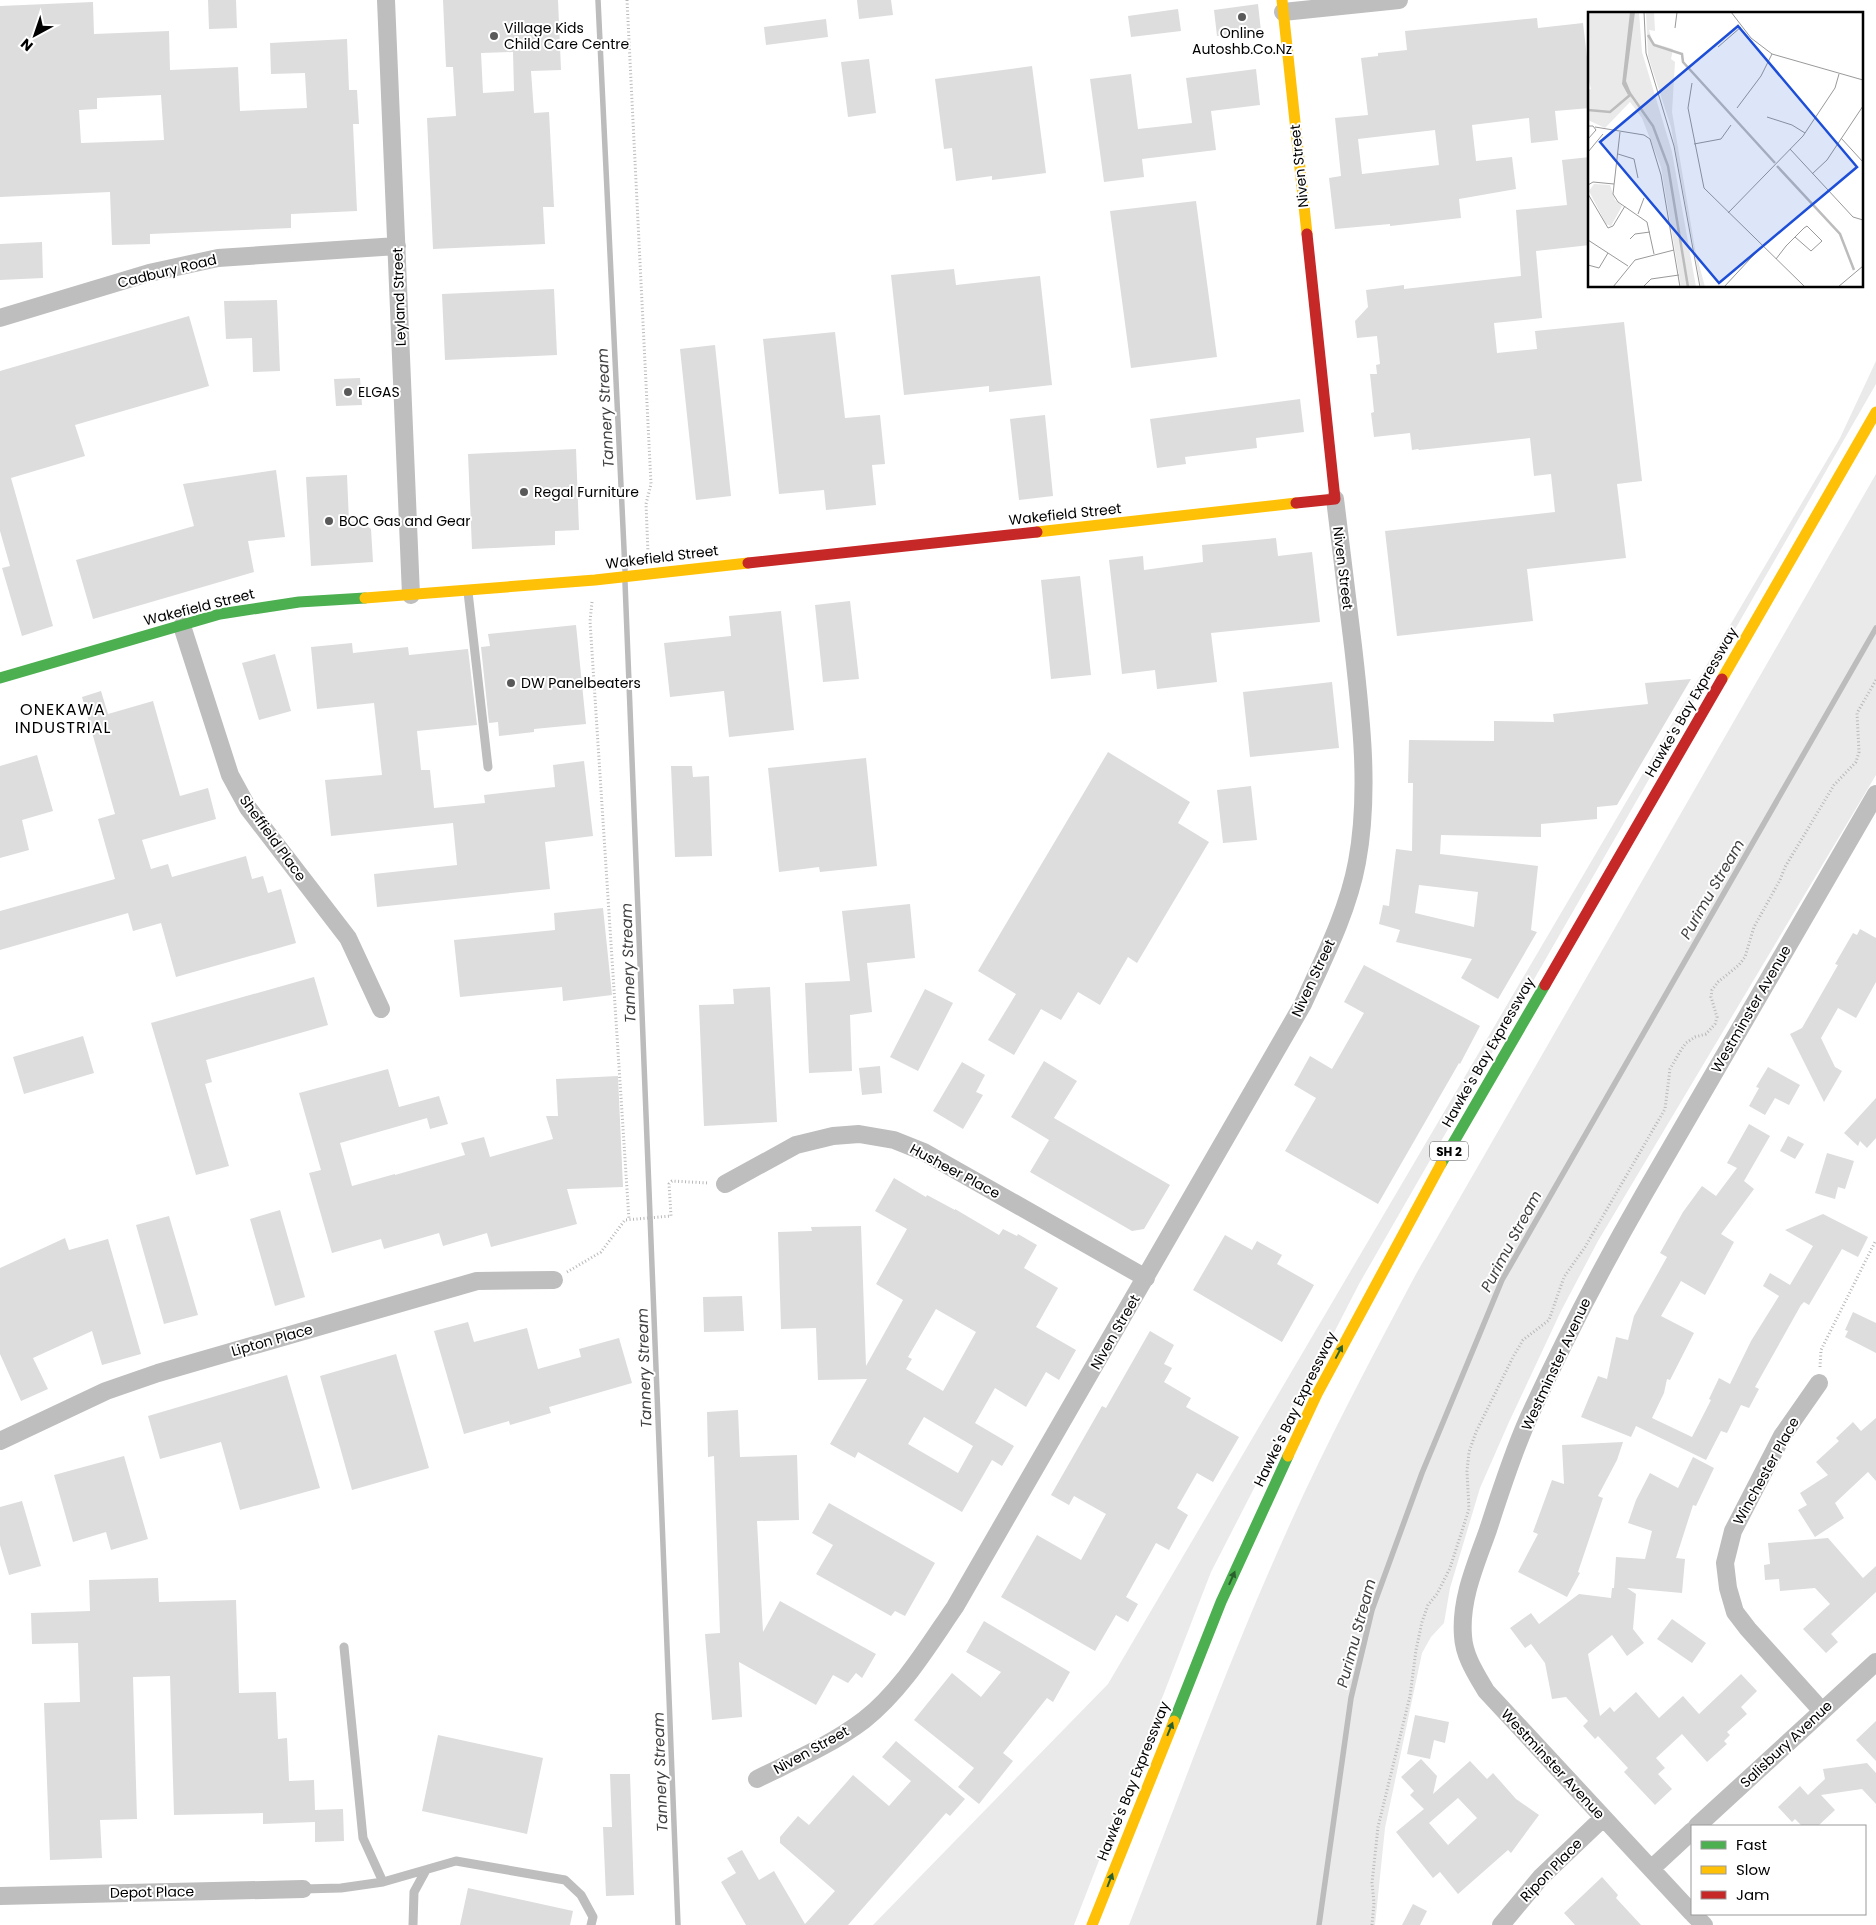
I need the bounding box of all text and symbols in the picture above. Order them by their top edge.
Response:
north arrow [10,10,60,60]
marker: Online Autoshb.Co.Nz [1236,11,1248,23]
inset map [1588,12,1864,288]
place label: Village Kids Child Care Centre [504,18,630,54]
place label: Online Autoshb.Co.Nz [1192,23,1292,59]
marker: Village Kids Child Care Centre [488,30,500,42]
text: N [16,34,37,56]
street label: Niven Street [1285,123,1313,209]
street label: Leyland Street [387,247,411,347]
street label: Cadbury Road [115,249,219,293]
water label: Tannery Stream [591,348,619,468]
place label: ELGAS [358,382,400,402]
marker: ELGAS [342,386,354,398]
place label: Regal Furniture [534,482,639,502]
marker: Regal Furniture [518,486,530,498]
street label: Wakefield Street [1008,498,1122,530]
place label: BOC Gas and Gear [339,511,470,531]
marker: BOC Gas and Gear [323,515,335,527]
street label: Niven Street [1328,525,1358,611]
street label: Wakefield Street [605,540,719,574]
street label: Wakefield Street [142,584,256,630]
street label: Hawke's Bay Expressway [1640,623,1742,781]
place label: DW Panelbeaters [521,673,641,693]
marker: DW Panelbeaters [505,677,517,689]
district label: ONEKAWA INDUSTRIAL [15,698,111,739]
street label: Sheffield Place [235,791,311,885]
water label: Purimu Stream [1675,835,1749,943]
water label: Tannery Stream [615,903,641,1023]
street label: Niven Street [1286,936,1340,1020]
street label: Westminster Avenue [1706,941,1796,1076]
street label: Hawke's Bay Expressway [1437,973,1539,1131]
street label: Husheer Place [906,1139,1004,1203]
road number: SH 2 [1430,1142,1468,1160]
water label: Purimu Stream [1475,1187,1547,1295]
street label: Niven Street [1085,1291,1145,1373]
street label: Westminster Avenue [1516,1294,1596,1434]
water label: Tannery Stream [631,1308,657,1428]
street label: Lipton Place [229,1319,315,1361]
street label: Hawke's Bay Expressway [1249,1328,1341,1490]
one-way arrow [1334,1346,1343,1359]
street label: Winchester Place [1728,1413,1804,1529]
one-way arrow [1228,1571,1236,1585]
water label: Purimu Stream [1331,1576,1381,1690]
street label: Salisbury Avenue [1735,1696,1837,1792]
street label: Hawke's Bay Expressway [1092,1698,1174,1864]
street label: Westminster Avenue [1497,1704,1610,1824]
water label: Tannery Stream [647,1712,673,1832]
street label: Niven Street [770,1721,852,1779]
one-way arrow [1166,1721,1174,1736]
legend [1691,1825,1866,1915]
street label: Ripon Place [1516,1834,1587,1906]
text: Fast [1736,1834,1767,1855]
text: Slow [1736,1859,1771,1880]
one-way arrow [1107,1872,1114,1887]
street label: Depot Place [110,1881,195,1903]
text: Jam [1736,1884,1770,1905]

